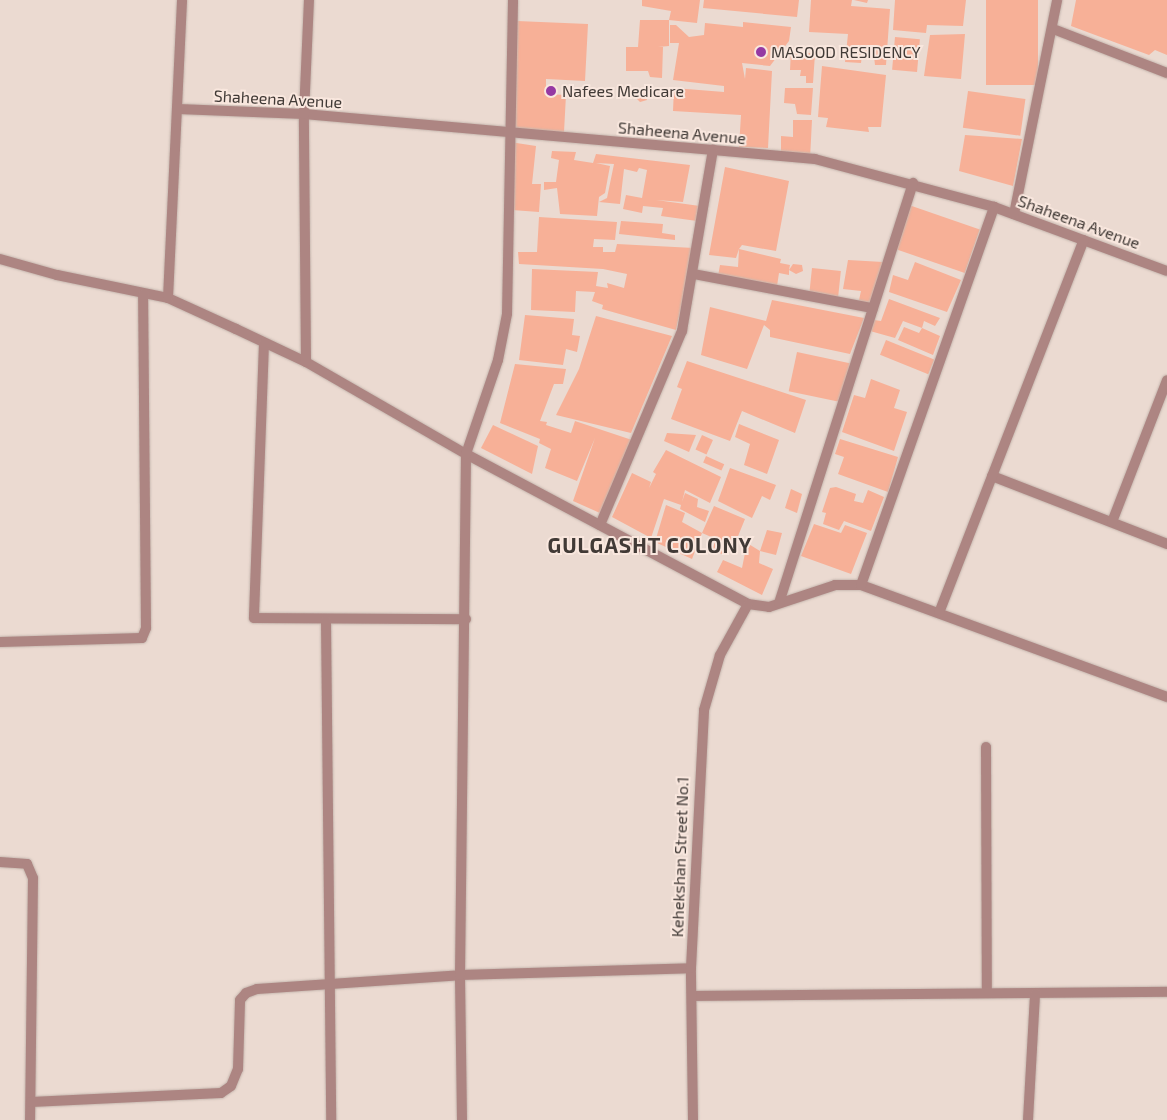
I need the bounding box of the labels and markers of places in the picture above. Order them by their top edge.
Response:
place label: MASOOD RESIDENCY [771,42,921,62]
marker: MASOOD RESIDENCY [755,46,767,58]
place label: Nafees Medicare [562,81,684,101]
marker: Nafees Medicare [544,84,558,98]

